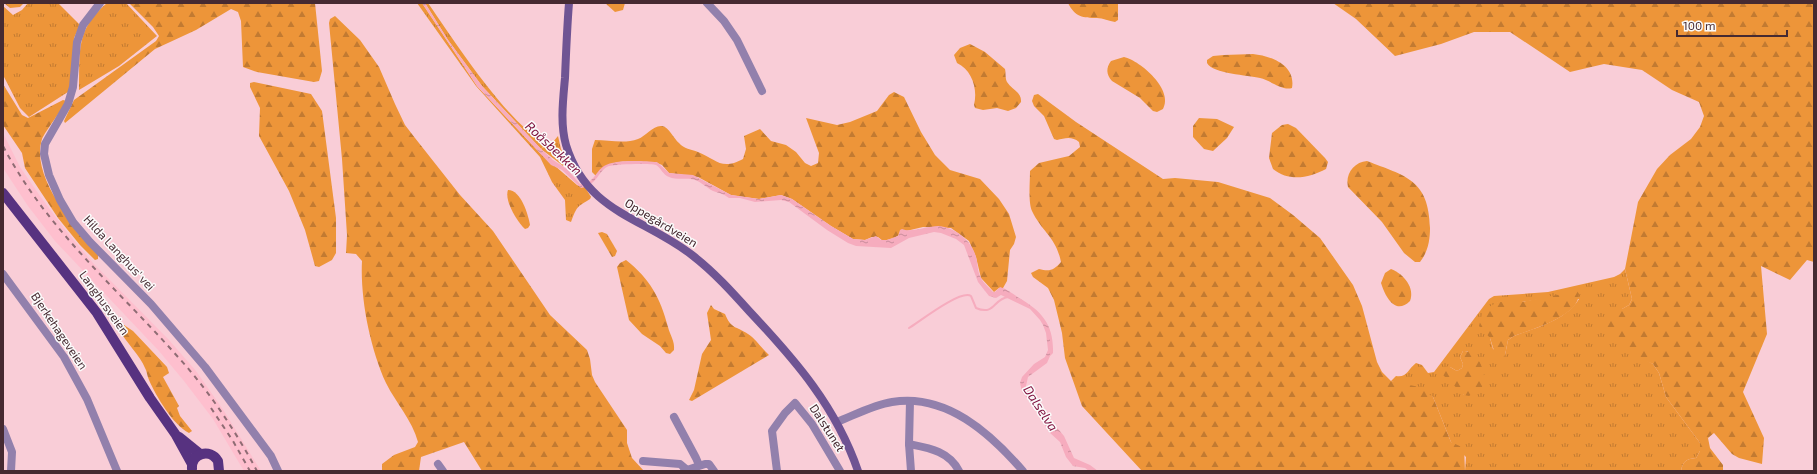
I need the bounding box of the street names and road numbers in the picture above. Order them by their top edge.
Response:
street label: Oppegårdveien [623,195,700,249]
street label: Hilda Langhus' vei [81,212,158,293]
street label: Langhusveien [77,268,133,337]
street label: Bjerkehageveien [28,289,91,372]
street label: Dalstunet [807,401,849,454]

